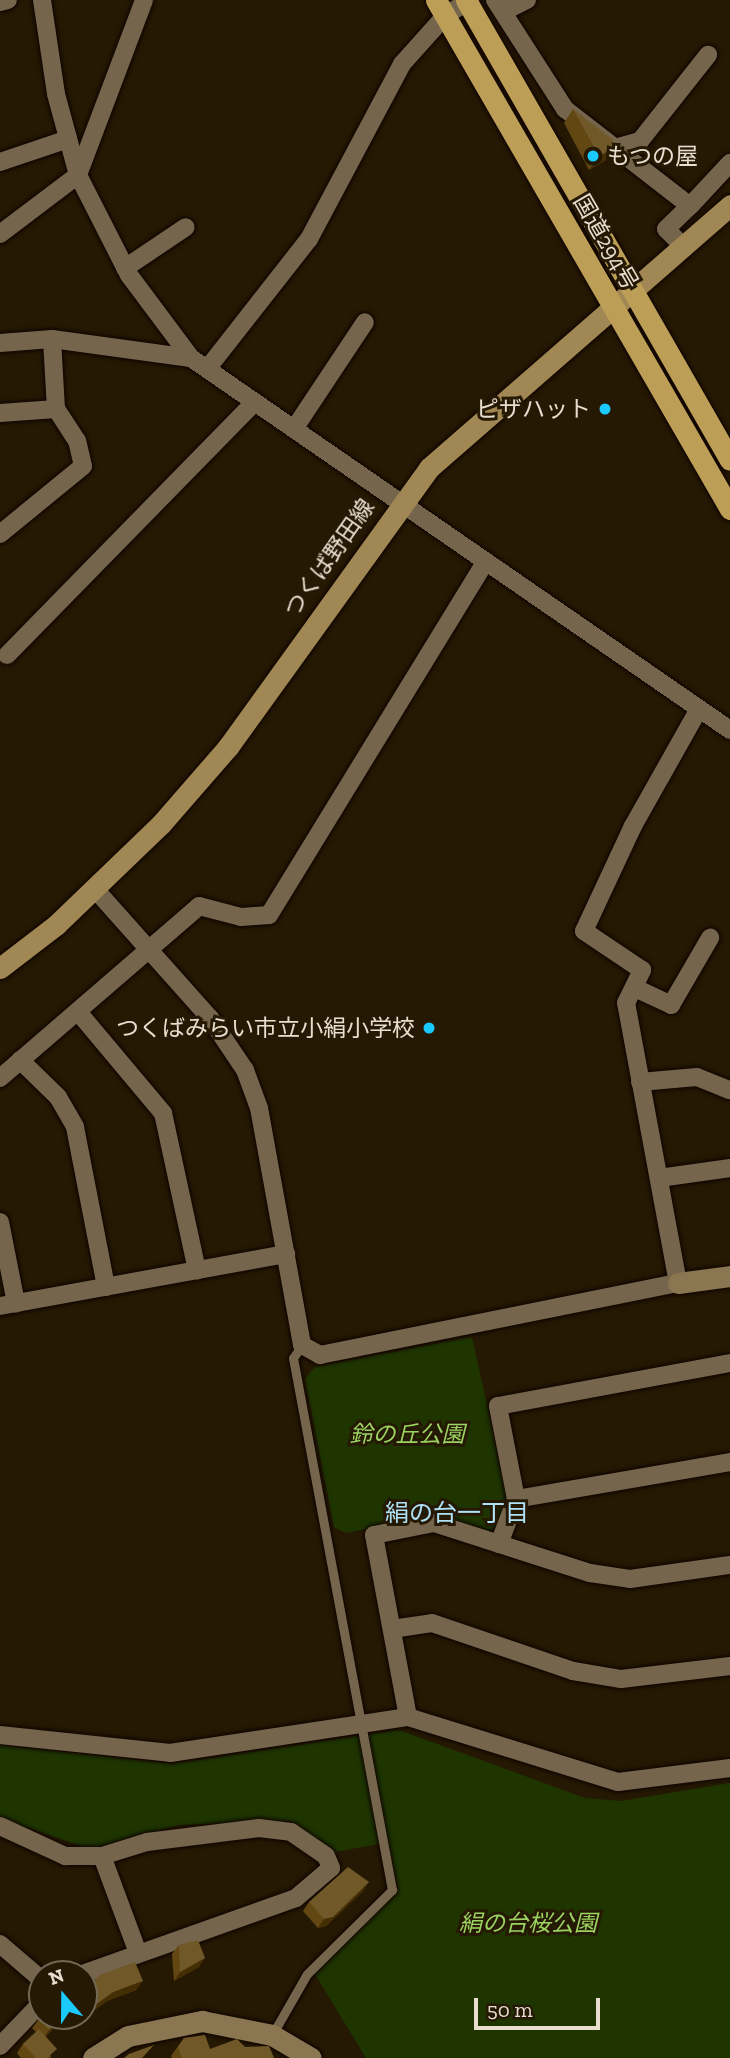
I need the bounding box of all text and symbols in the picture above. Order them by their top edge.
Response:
place label: もつの屋 [607,142,699,170]
marker: もつの屋 [585,148,601,164]
street label: 国道294号 [568,189,644,295]
place label: ピザハット [476,395,591,423]
marker: ピザハット [597,401,613,417]
street label: つくば野田線 [278,494,380,622]
place label: つくばみらい市立小絹小学校 [116,1014,415,1042]
marker: つくばみらい市立小絹小学校 [421,1020,437,1036]
park label: 鈴の丘公園 [350,1420,464,1448]
district label: 絹の台一丁目 [385,1499,529,1527]
park label: 絹の台桜公園 [459,1909,597,1937]
north arrow [28,1960,98,2030]
text: N [46,1963,67,1990]
scale bar [478,1984,604,2028]
text: 50 m [487,1997,533,2022]

